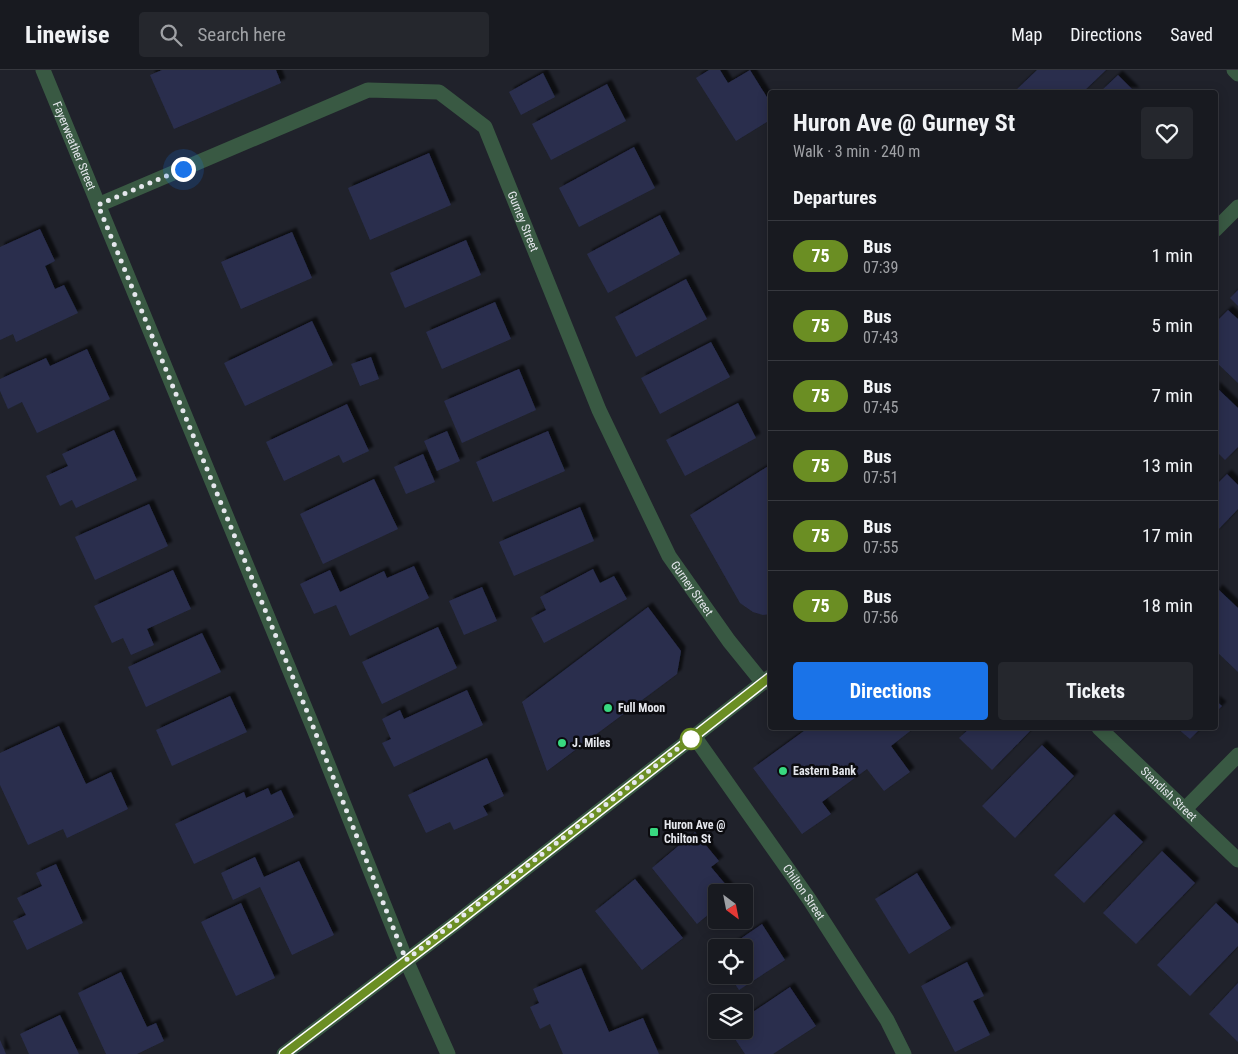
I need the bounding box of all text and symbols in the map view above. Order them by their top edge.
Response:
search box [139,12,489,57]
text: Linewise [25,21,109,49]
icon: search [157,21,185,49]
text: Search here [197,23,286,46]
text: Map [1011,24,1042,45]
text: Directions [1070,24,1142,45]
text: Saved [1170,24,1213,45]
street label: Fayerweather Street [50,100,99,193]
button: heart [1141,107,1193,159]
text: Huron Ave @ Gurney St [793,109,1015,137]
text: Walk · 3 min · 240 m [793,142,920,161]
your location [171,157,196,182]
text: Departures [793,186,877,209]
street label: Gurney Street [505,189,542,254]
text: Bus [863,235,892,258]
text: 1 min [1151,244,1193,267]
text: 75 [811,245,830,266]
text: 07:39 [863,258,898,277]
text: Bus [863,305,892,328]
text: 5 min [1151,314,1193,337]
text: 75 [811,315,830,336]
text: 07:43 [863,328,898,347]
text: Bus [863,375,892,398]
text: 7 min [1151,384,1193,407]
text: 75 [811,385,830,406]
text: 07:45 [863,398,898,417]
text: Bus [863,445,892,468]
text: 13 min [1142,454,1193,477]
text: 75 [811,455,830,476]
text: 07:51 [863,468,898,487]
text: Bus [863,515,892,538]
text: 17 min [1142,524,1193,547]
text: 75 [811,525,830,546]
text: 07:55 [863,538,898,557]
street label: Gurney Street [668,558,716,619]
text: Bus [863,585,892,608]
text: 18 min [1142,594,1193,617]
text: 75 [811,595,830,616]
text: 07:56 [863,608,898,627]
button: Directions [793,662,988,720]
button: Tickets [998,662,1193,720]
place label: Full Moon [618,701,665,715]
marker: Full Moon [602,702,614,714]
unlabelled marker [680,728,702,750]
place label: J. Miles [572,736,611,750]
marker: J. Miles [556,737,568,749]
place label: Eastern Bank [793,764,856,778]
street label: Standish Street [1138,764,1200,824]
marker: Eastern Bank [777,765,789,777]
place label: Huron Ave @ Chilton St [664,818,726,846]
marker: Huron Ave @ Chilton St [648,826,660,838]
street label: Chilton Street [780,862,828,923]
north arrow [708,884,752,929]
map controls [708,884,753,1039]
button: locate [708,939,753,984]
button: layers [708,994,753,1039]

